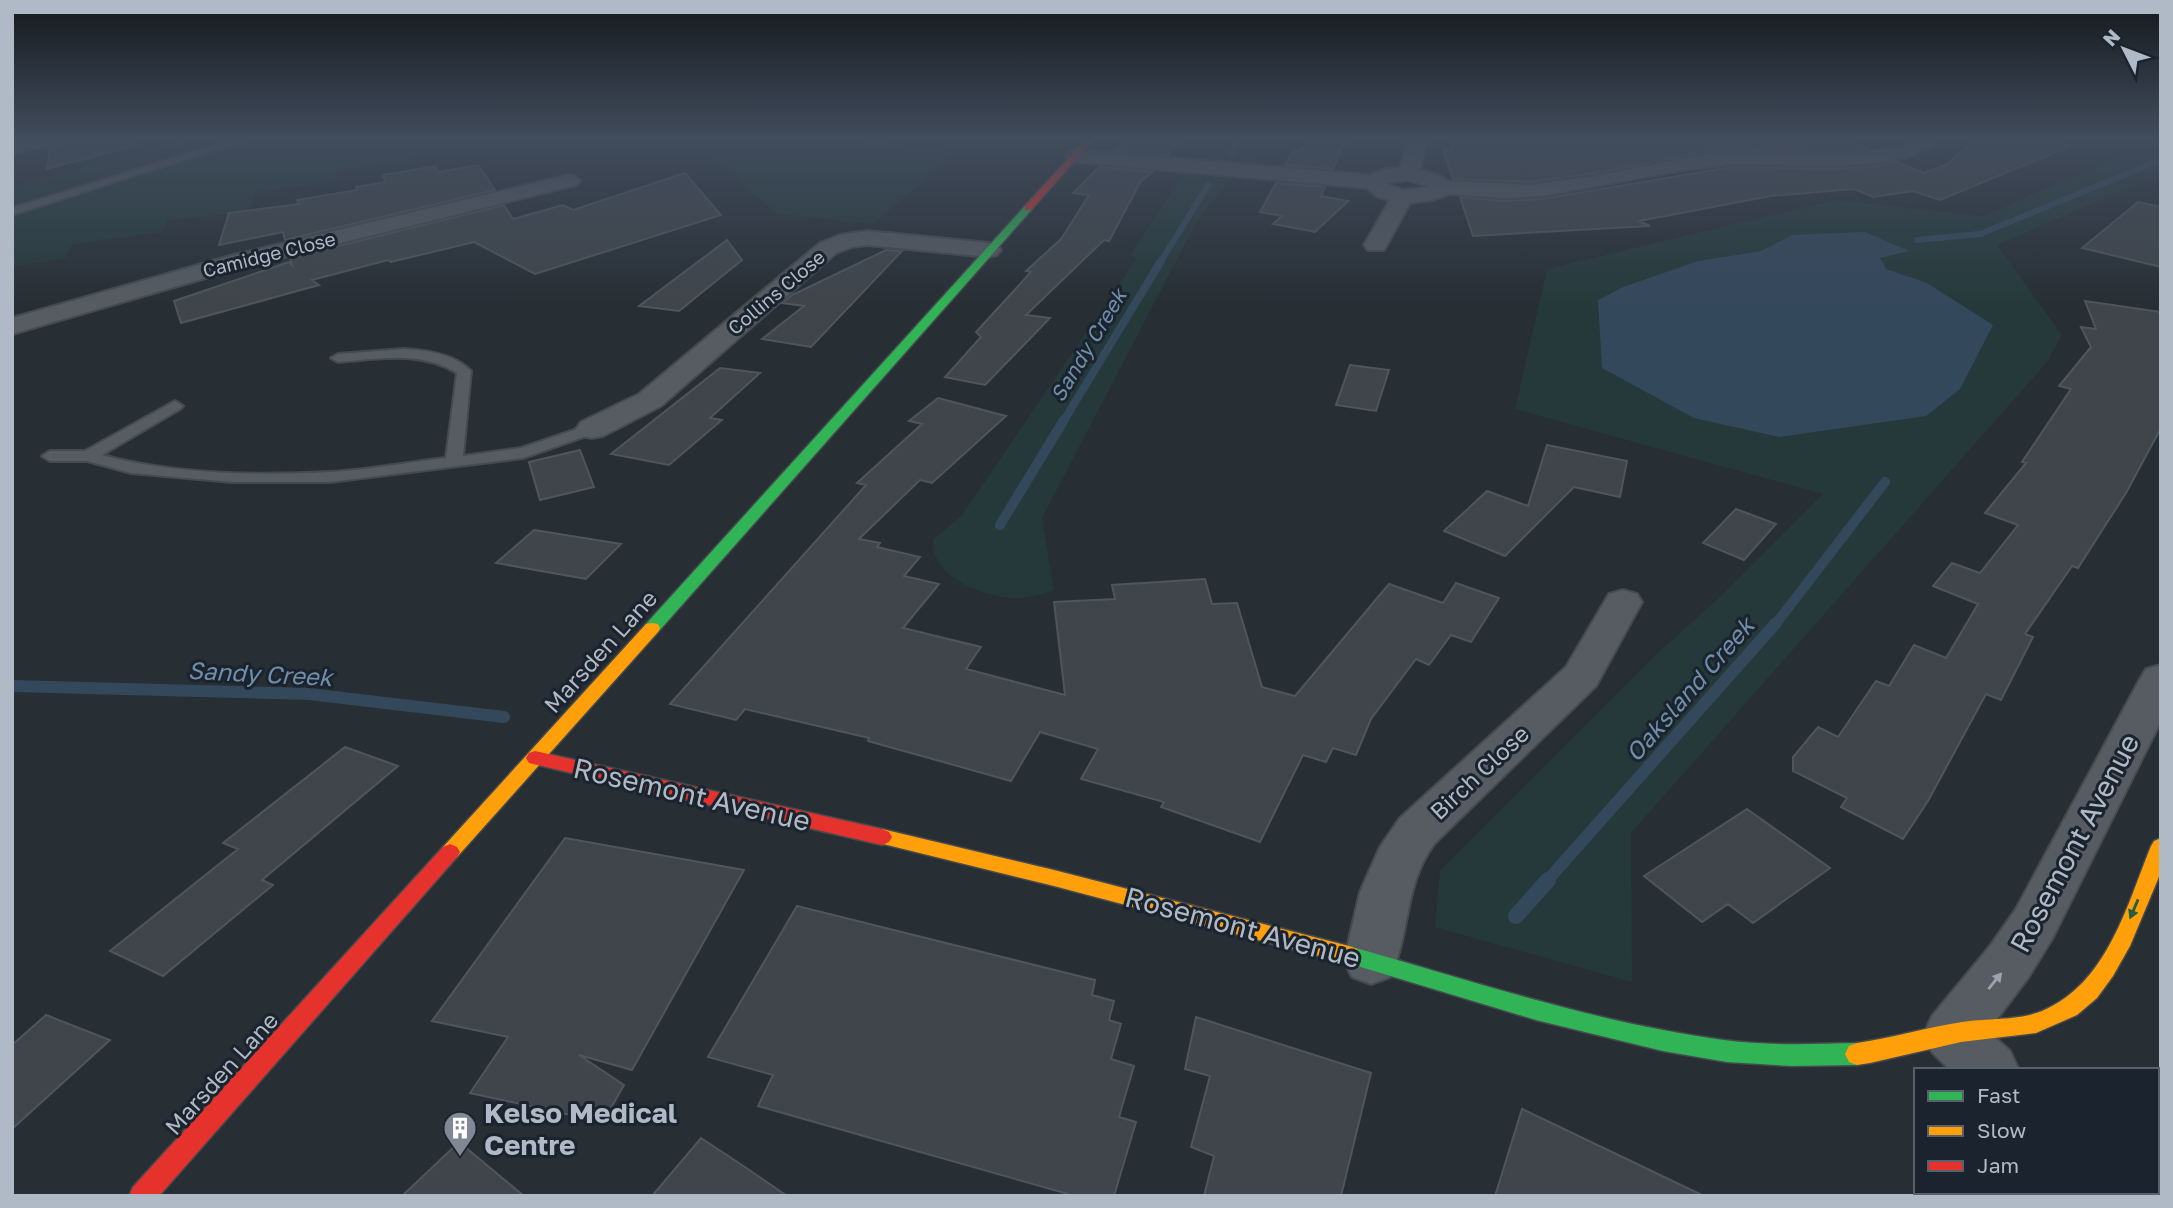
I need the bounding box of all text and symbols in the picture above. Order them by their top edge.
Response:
north arrow [2089,14,2159,84]
text: N [2098,24,2124,50]
street label: Camidge Close [200,226,338,282]
street label: Collins Close [723,245,829,339]
water label: Sandy Creek [1044,282,1133,406]
street label: Marsden Lane [538,584,662,718]
water label: Oaksland Creek [1619,609,1761,767]
water label: Sandy Creek [187,655,335,692]
street label: Birch Close [1424,719,1534,825]
street label: Rosemont Avenue [2003,728,2145,958]
street label: Rosemont Avenue [570,751,814,837]
street label: Rosemont Avenue [1122,880,1364,974]
one-way arrow [2128,899,2140,919]
one-way arrow [1987,972,2002,990]
street label: Marsden Lane [159,1006,283,1140]
legend [1914,1068,2159,1194]
text: Fast [1977,1082,2020,1108]
place label: Kelso Medical Centre [484,1096,677,1161]
building icon: Kelso Medical Centre [441,1109,479,1158]
text: Slow [1977,1117,2026,1143]
text: Jam [1977,1152,2019,1178]

